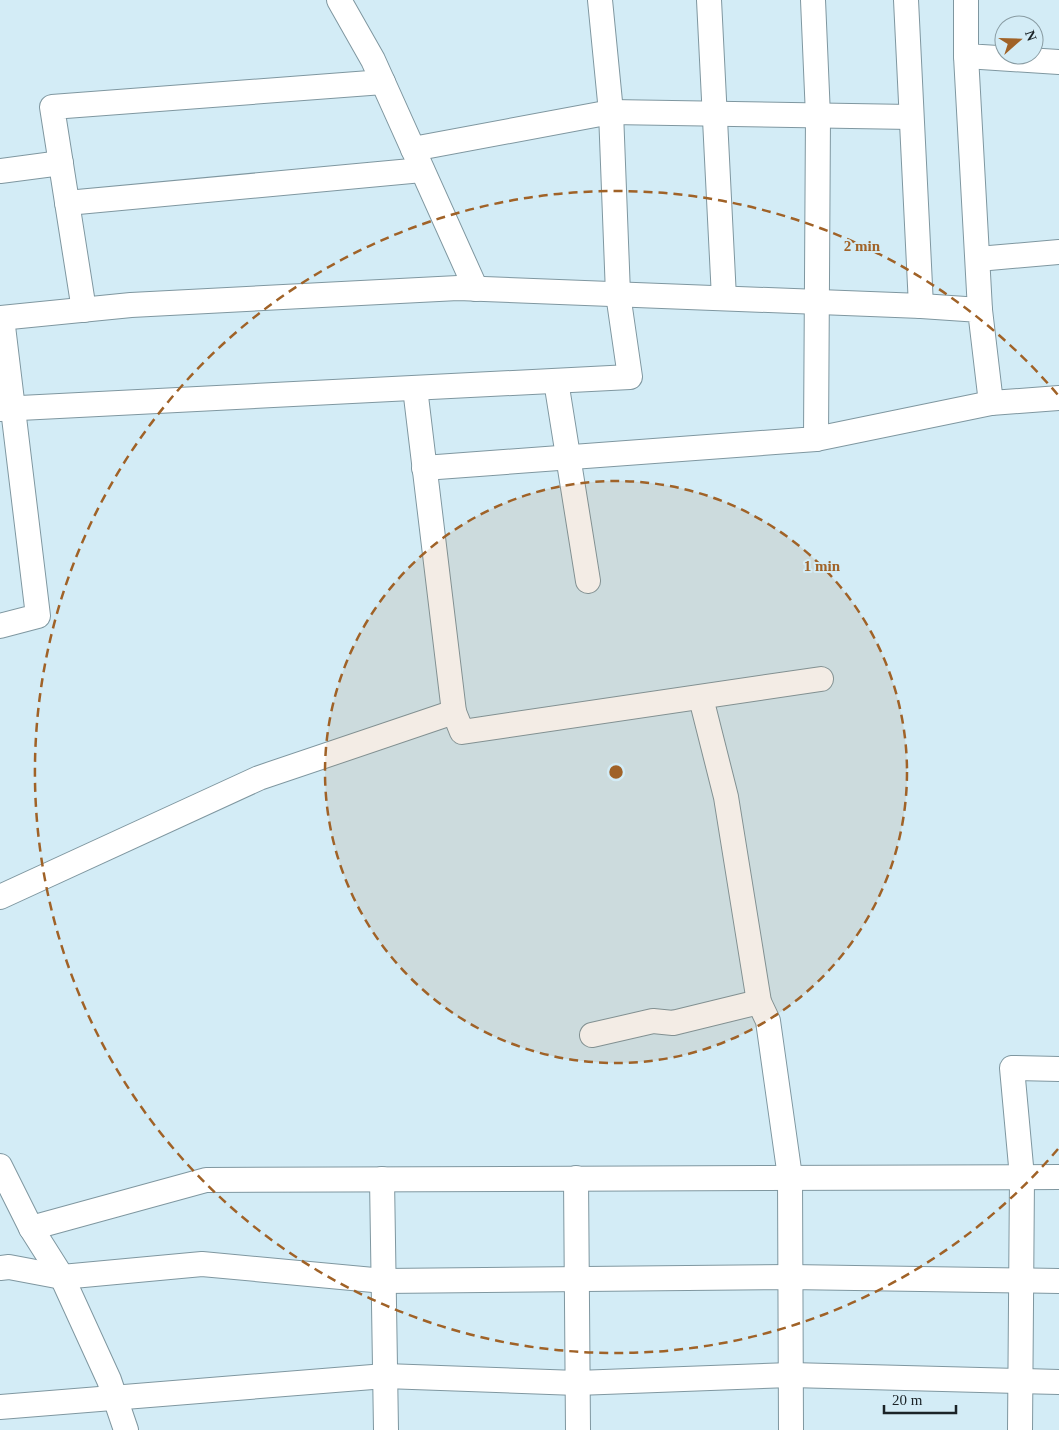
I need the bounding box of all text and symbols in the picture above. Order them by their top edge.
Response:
north arrow [994,15,1044,65]
text: N [1022,28,1040,43]
text: 2 min [844,238,881,254]
text: 1 min [804,558,841,574]
centre of rings [607,763,625,781]
scale bar [884,1382,956,1414]
text: 20 m [892,1392,923,1408]

